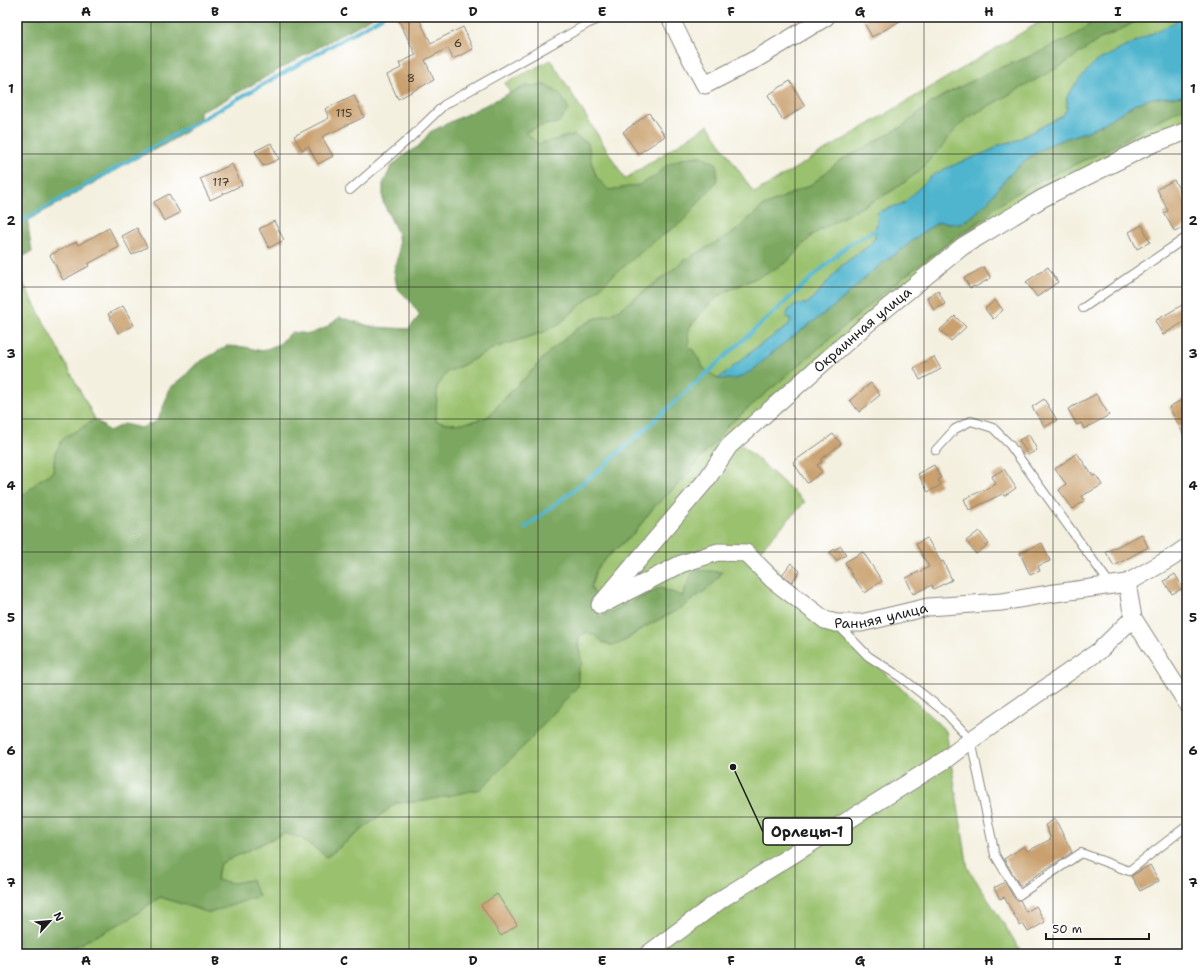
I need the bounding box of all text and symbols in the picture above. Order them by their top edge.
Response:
text: A [81,3,91,20]
text: B [211,3,219,20]
text: C [340,3,348,20]
text: D [468,3,478,20]
text: E [598,3,607,20]
text: F [727,3,735,20]
text: G [855,3,866,20]
text: H [984,3,994,20]
text: I [1114,3,1122,20]
house number: 6 [454,35,462,51]
house number: 8 [407,70,415,86]
text: 1 [8,80,14,97]
text: 1 [1190,80,1196,97]
house number: 115 [336,105,352,121]
house number: 117 [212,174,230,190]
text: 2 [6,212,16,229]
text: 2 [1188,212,1198,229]
street label: Окраинная улица [810,283,915,376]
text: 3 [6,345,16,362]
text: 3 [1188,345,1198,362]
text: 4 [6,477,16,494]
text: 4 [1188,477,1198,494]
street label: Ранняя улица [834,598,930,632]
text: 5 [7,609,15,626]
text: 5 [1189,609,1197,626]
text: 6 [6,742,16,759]
text: 6 [1188,742,1198,759]
callout: Орлецы-1 [763,818,852,845]
text: Орлецы-1 [771,822,843,842]
text: 7 [6,874,16,891]
text: 7 [1188,874,1198,891]
north arrow [30,901,70,941]
text: N [50,909,67,924]
scale bar [1046,915,1149,941]
text: 50 m [1052,921,1082,937]
text: A [81,952,91,969]
text: B [211,952,219,969]
text: C [340,952,348,969]
text: D [468,952,478,969]
text: E [598,952,607,969]
text: F [727,952,735,969]
text: G [855,952,866,969]
text: H [984,952,994,969]
text: I [1114,952,1122,969]

